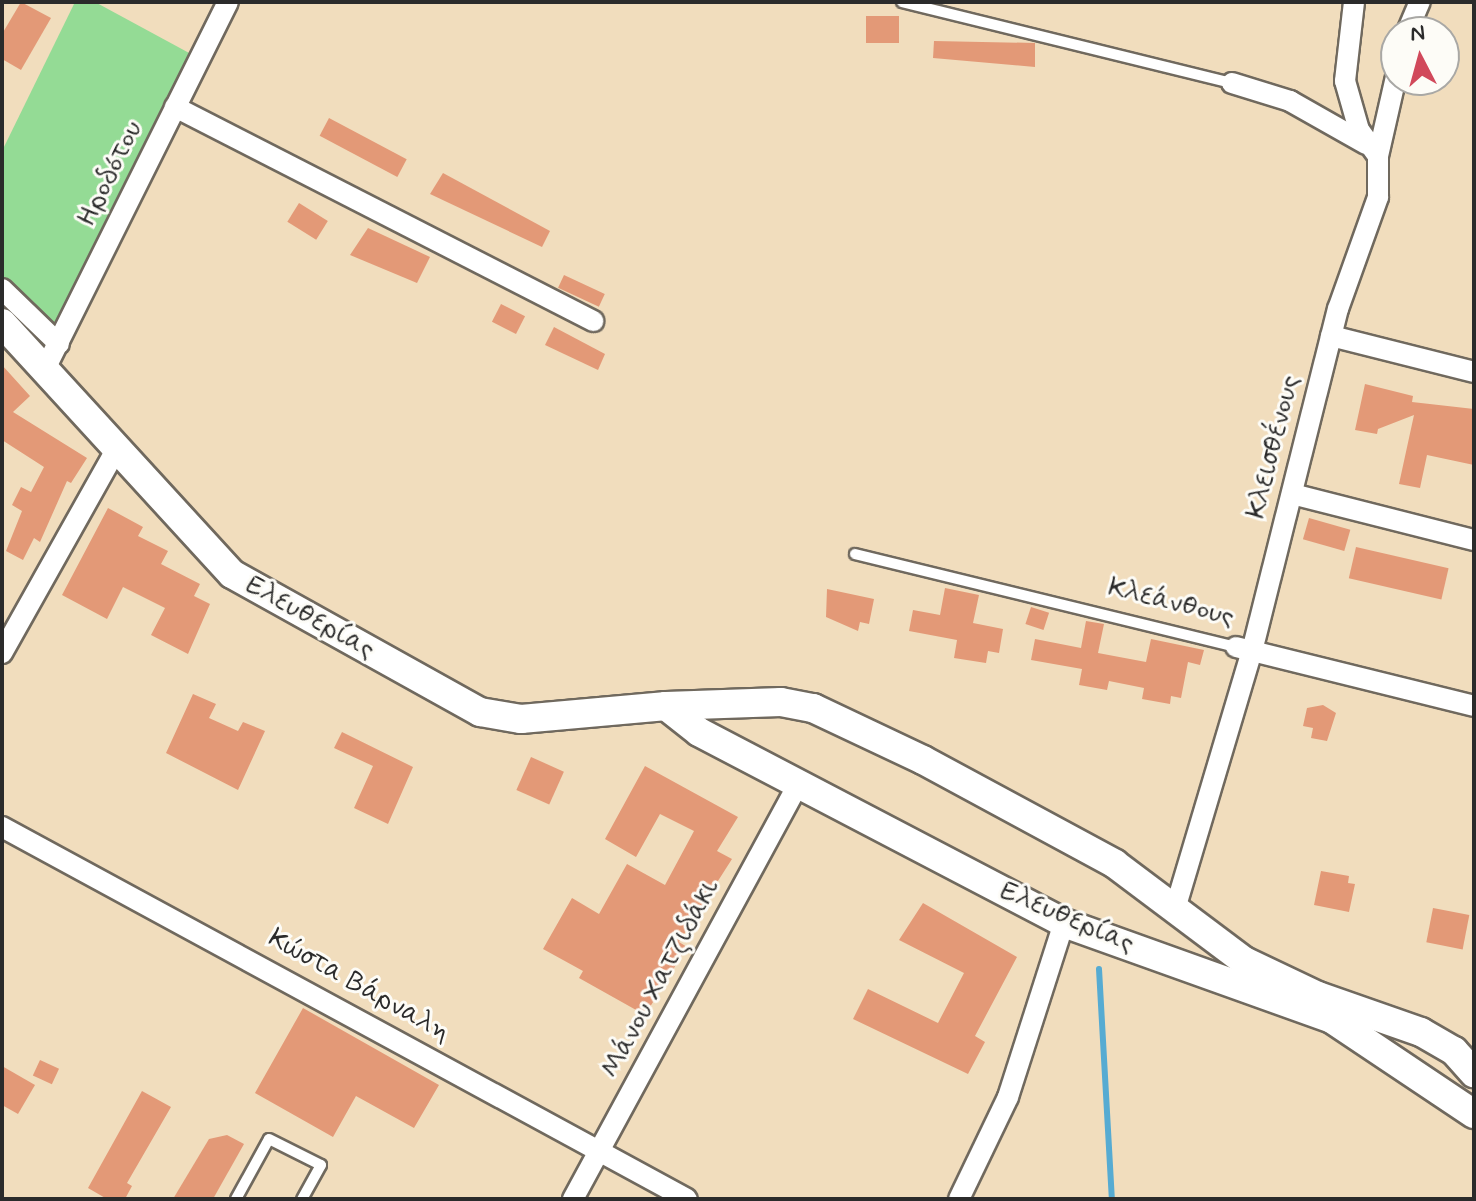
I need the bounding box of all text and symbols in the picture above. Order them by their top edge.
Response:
north arrow [1380,16,1460,96]
text: N [1409,19,1426,49]
street label: Ηροδότου [71,116,151,232]
street label: Κλεισθένους [1240,372,1308,522]
street label: Ελευθερίας [239,569,381,667]
street label: Κλεάνθους [1104,571,1238,635]
street label: Μάνου Χατζιδάκι [594,874,728,1084]
street label: Ελευθερίας [995,875,1139,961]
street label: Κώστα Βάρναλη [262,922,456,1050]

